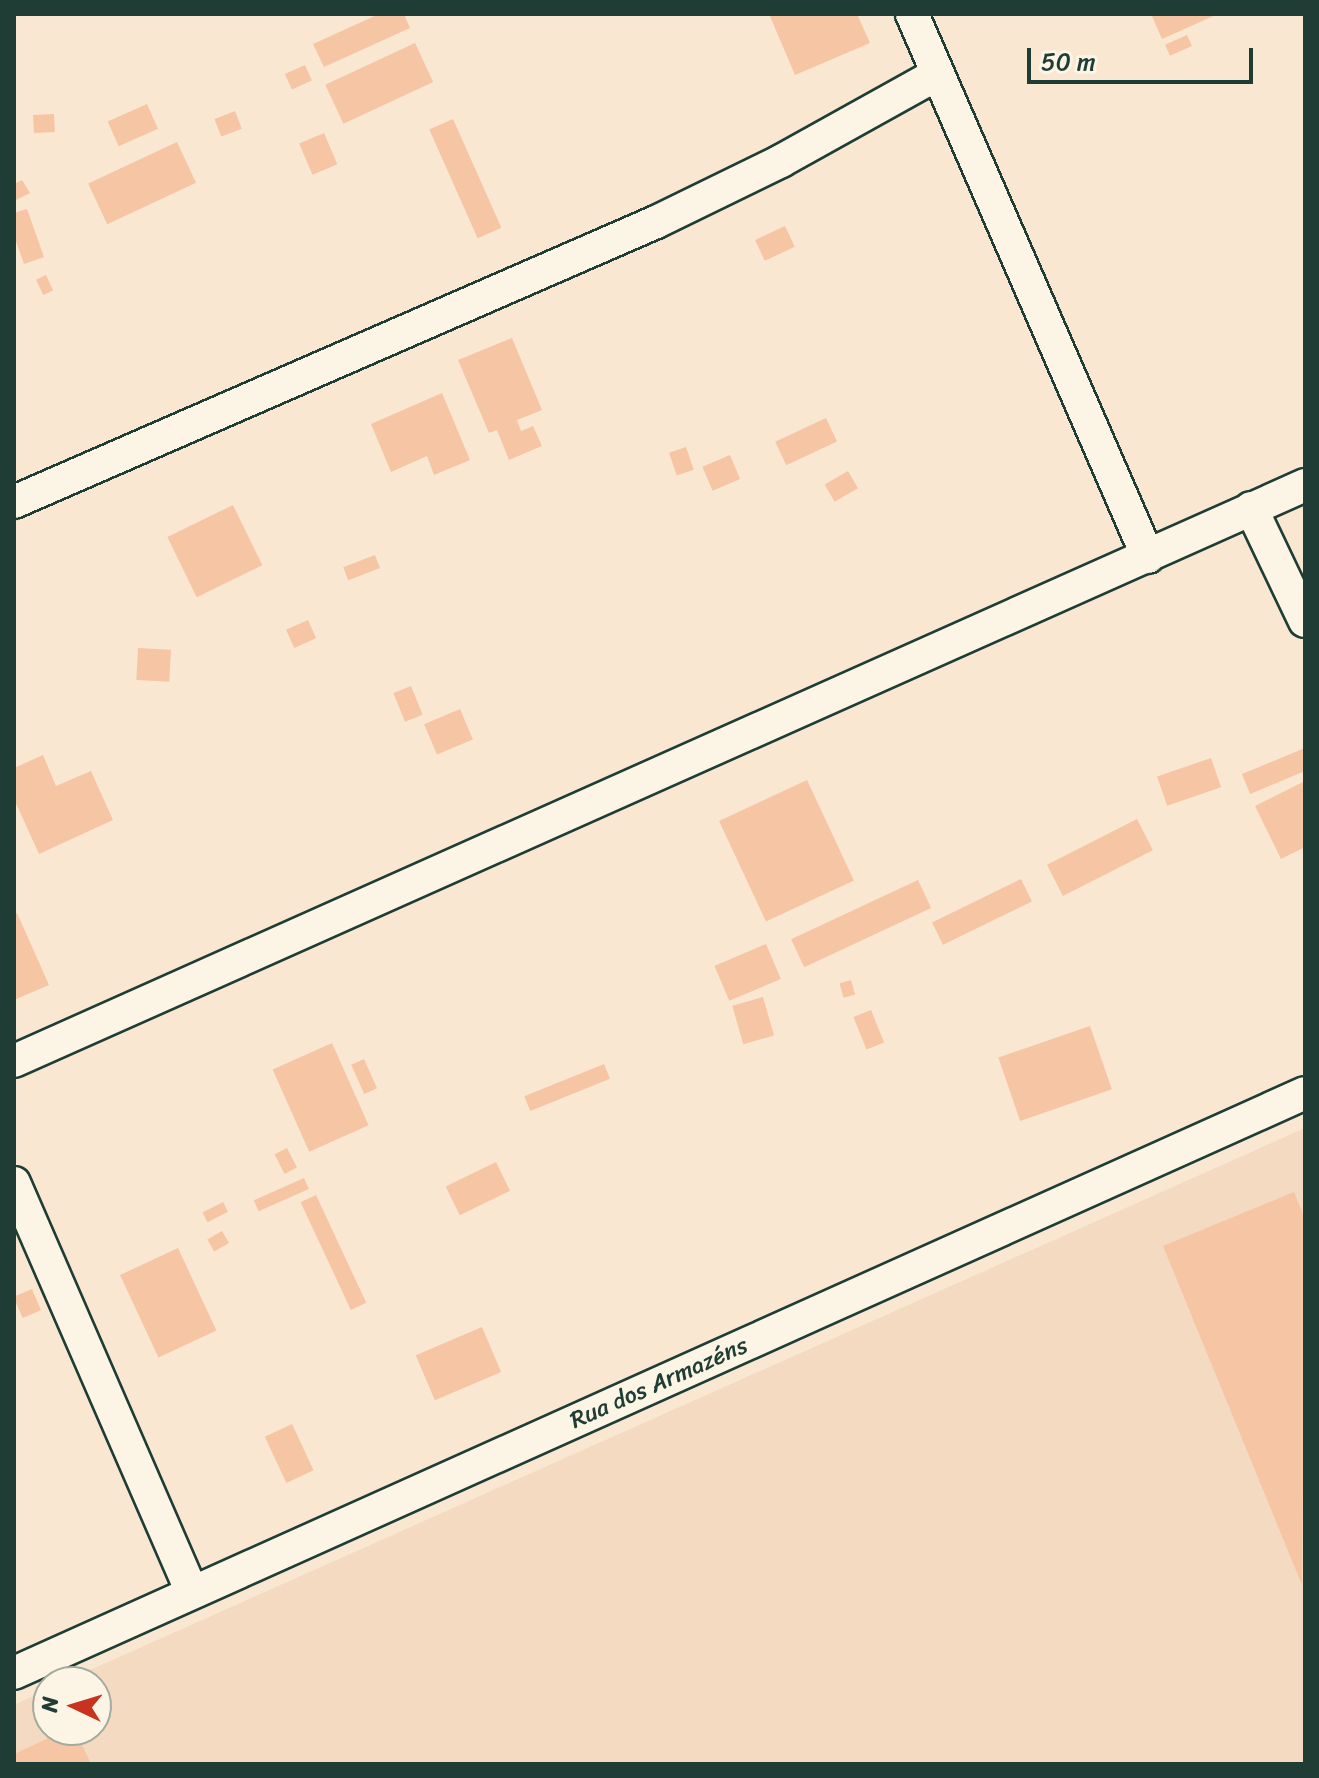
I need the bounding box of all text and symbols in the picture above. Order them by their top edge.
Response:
scale bar [1031,32,1257,82]
text: 50 m [1041,41,1096,83]
street label: Rua dos Armazéns [566,1331,752,1435]
north arrow [32,1666,112,1746]
text: N [30,1695,70,1713]

